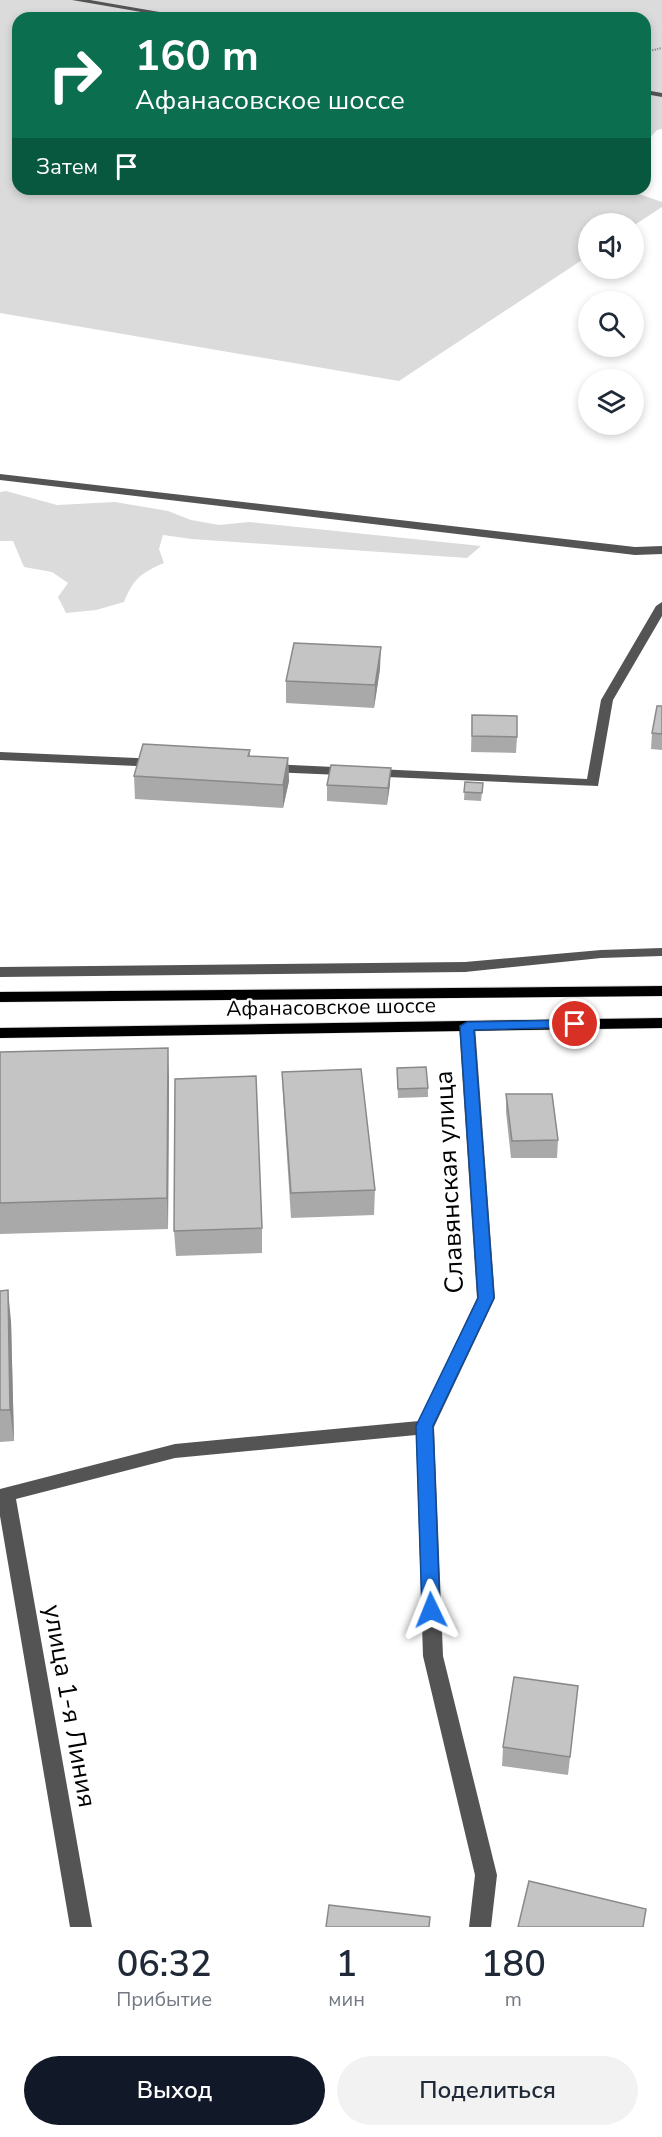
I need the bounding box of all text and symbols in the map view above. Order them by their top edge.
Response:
text: 160 m [135,28,259,85]
icon: right [36,36,114,114]
text: Афанасовское шоссе [135,82,405,119]
icon: arrive [110,150,143,183]
text: Затем [36,152,98,182]
map controls [578,213,644,435]
button: sound [578,213,644,279]
button: search [578,291,644,357]
button: layers [578,369,644,435]
street label: Афанасовское шоссе [226,991,436,1023]
pin [549,998,600,1049]
icon: arrive [558,1007,591,1040]
street label: Славянская улица [426,1070,472,1294]
position arrow [399,1578,463,1642]
street label: улица 1-я Линия [35,1602,105,1810]
text: 06:32 [117,1940,212,1989]
text: 1 [336,1940,357,1989]
text: 180 [481,1940,546,1989]
text: Прибытие [116,1986,212,2013]
text: мин [328,1986,365,2013]
text: m [505,1986,522,2013]
button: Выход [24,2056,325,2125]
button: Поделиться [337,2056,638,2125]

